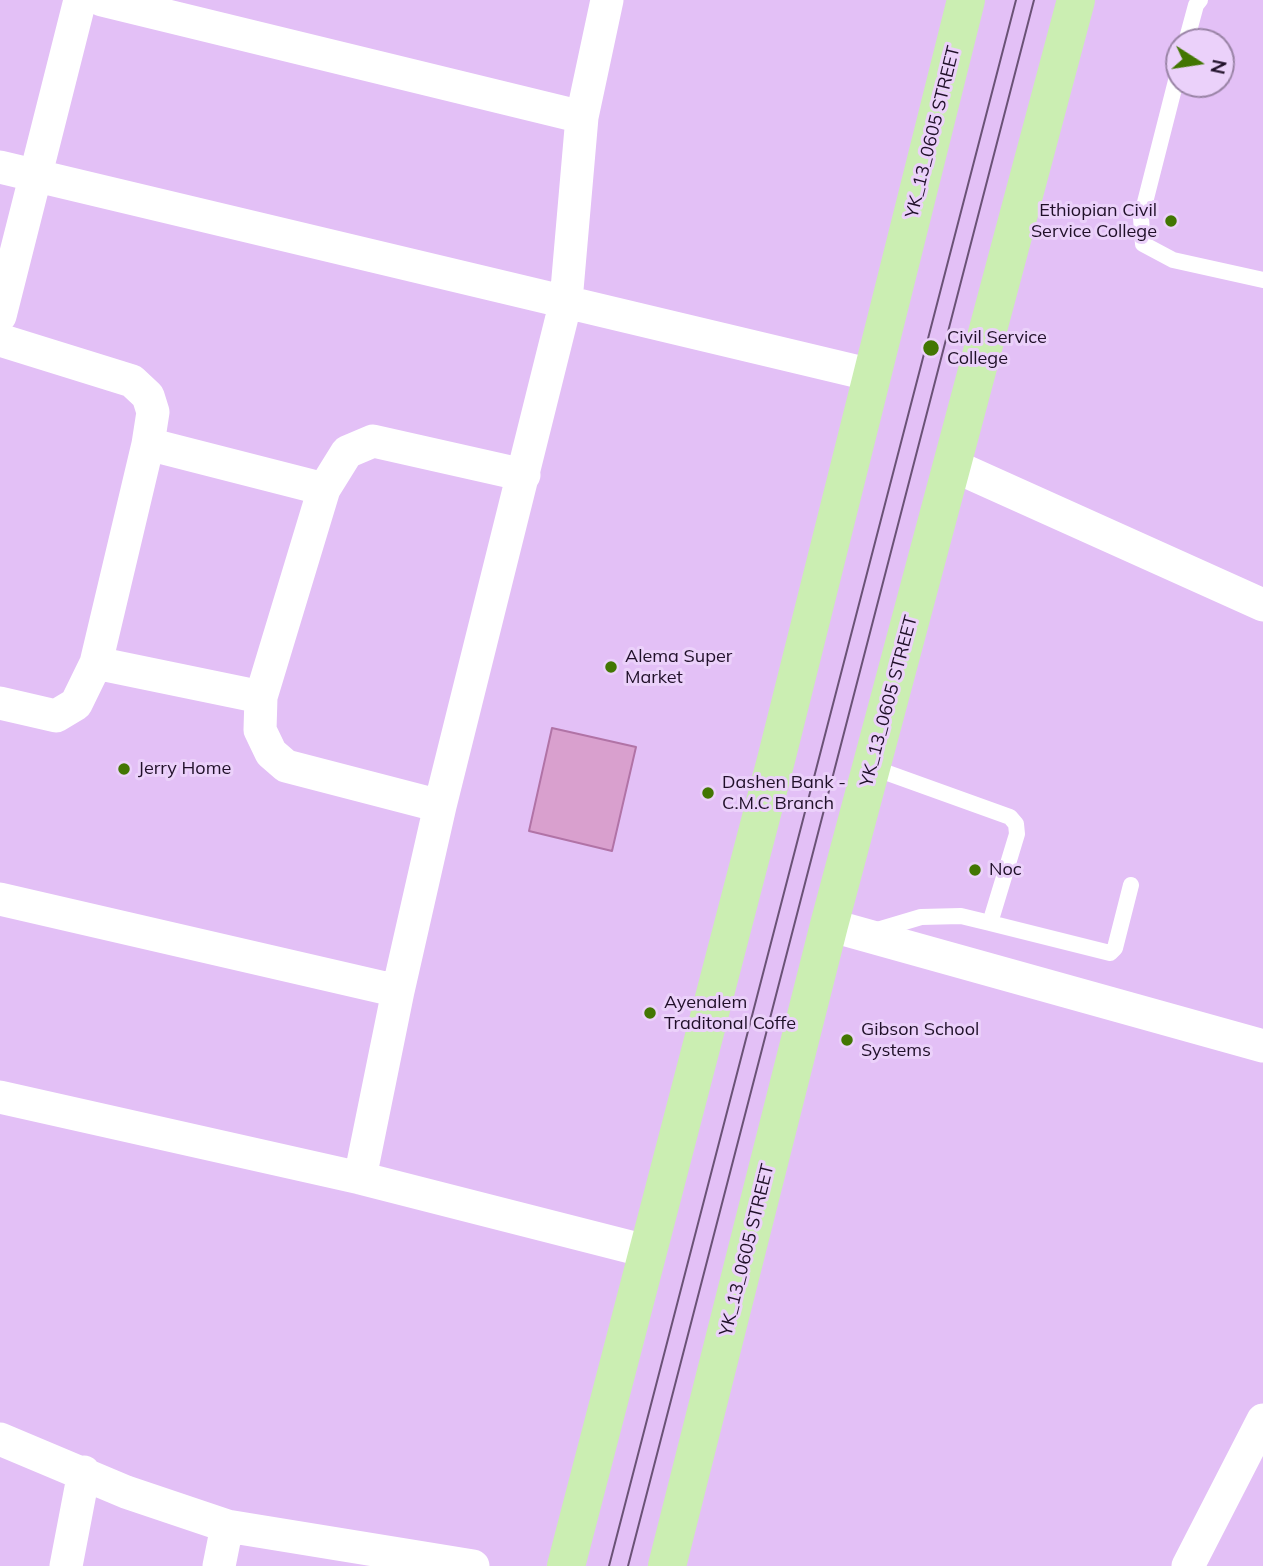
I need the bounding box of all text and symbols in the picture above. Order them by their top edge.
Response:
north arrow [1165,28,1235,98]
street label: YK_13_0605 STREET [901,44,965,220]
text: N [1205,57,1232,76]
place label: Ethiopian Civil Service College [1031,200,1157,242]
marker: Ethiopian Civil Service College [1163,213,1179,229]
place label: Civil Service College [947,327,1047,370]
marker: Civil Service College [921,338,941,358]
street label: YK_13_0605 STREET [856,613,922,789]
place label: Alema Super Market [625,646,732,688]
marker: Alema Super Market [603,659,619,675]
place label: Jerry Home [138,758,231,780]
marker: Jerry Home [116,761,132,777]
place label: Dashen Bank - C.M.C Branch [722,772,846,814]
marker: Dashen Bank - C.M.C Branch [700,785,716,801]
place label: Noc [989,859,1022,881]
marker: Noc [967,862,983,878]
place label: Ayenalem Traditonal Coffe [664,992,796,1034]
marker: Ayenalem Traditonal Coffe [642,1005,658,1021]
place label: Gibson School Systems [861,1019,979,1062]
marker: Gibson School Systems [839,1032,855,1048]
street label: YK_13_0605 STREET [715,1162,779,1338]

